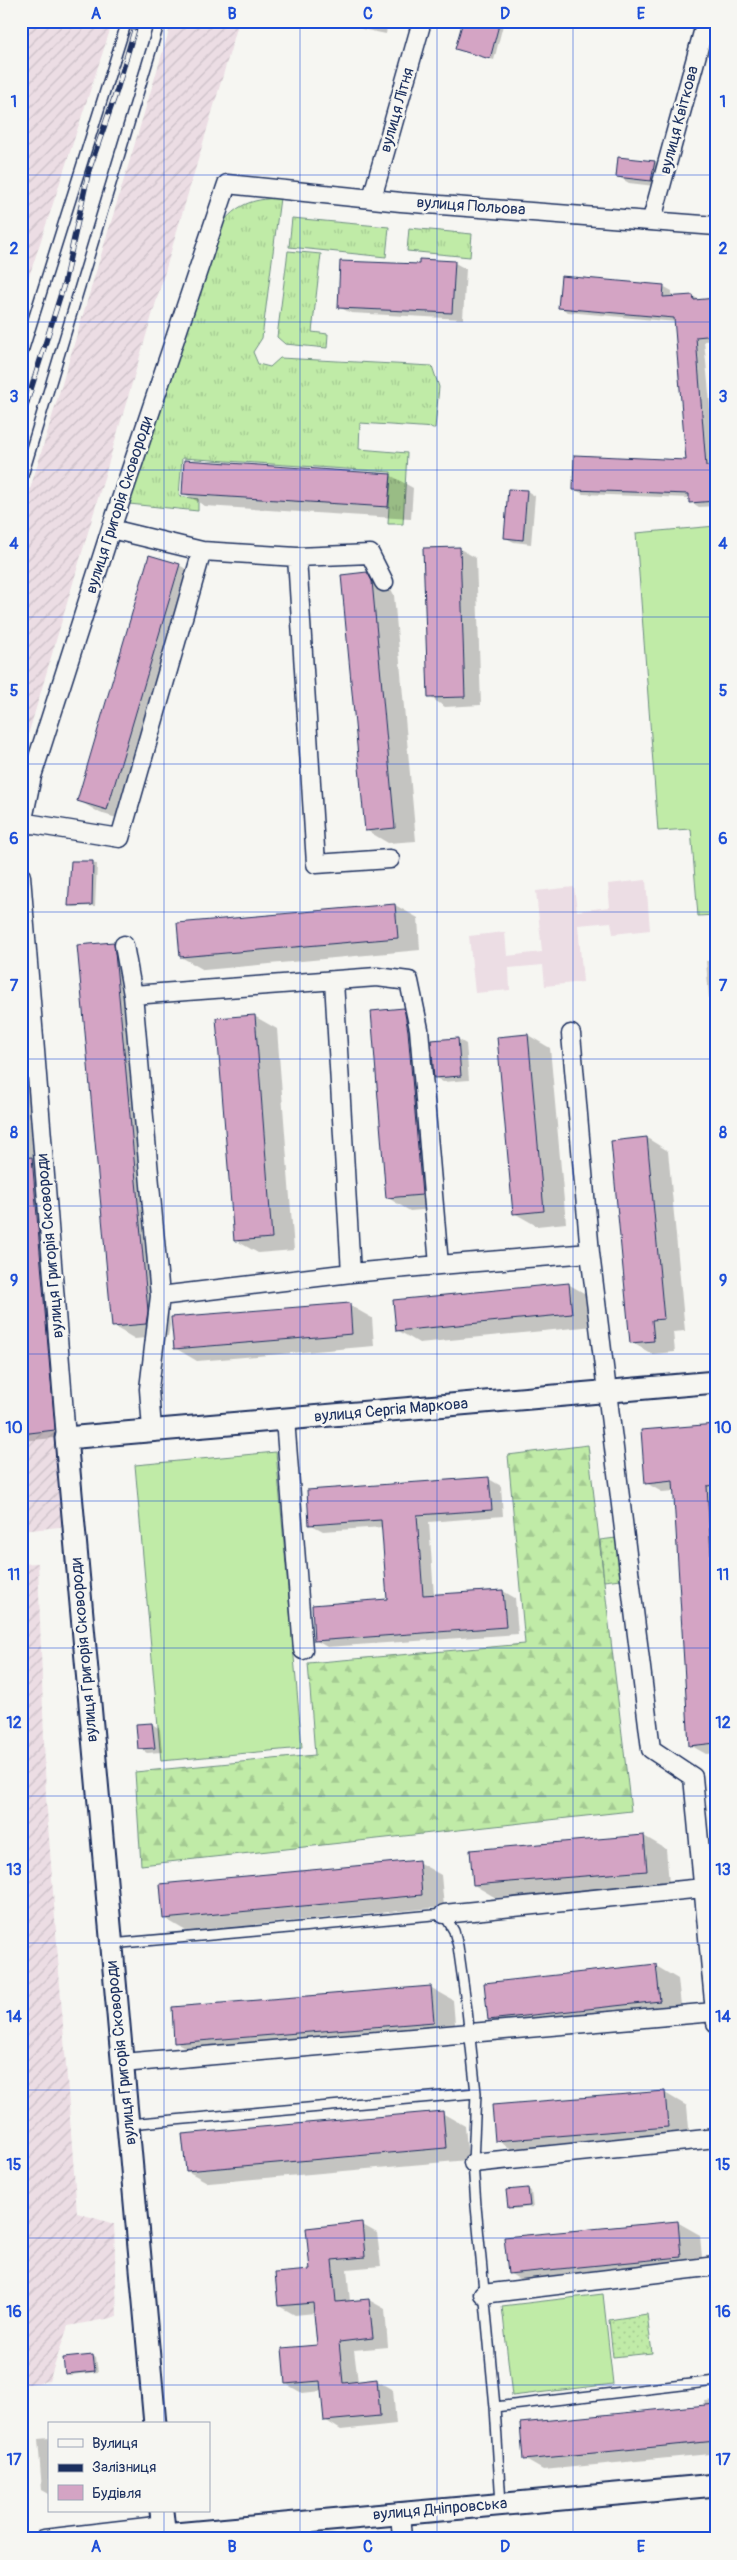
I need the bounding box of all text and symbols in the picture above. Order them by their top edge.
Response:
text: A [91,4,102,24]
text: B [227,4,237,24]
text: C [363,4,373,24]
text: D [500,4,510,24]
text: E [637,4,646,24]
street label: вулиця Квіткова [655,64,703,176]
street label: вулиця Літня [375,65,419,155]
text: 1 [11,92,17,112]
text: 1 [720,92,726,112]
street label: вулиця Польова [416,192,526,220]
text: 2 [10,239,19,259]
text: 2 [719,239,728,259]
text: 3 [10,387,19,407]
text: 3 [719,387,728,407]
street label: вулиця Григорія Сковороди [81,414,157,596]
text: 4 [9,534,19,554]
text: 4 [718,534,728,554]
text: 5 [10,681,19,701]
text: 5 [719,681,728,701]
text: 6 [9,829,19,849]
text: 6 [718,829,728,849]
text: 7 [10,976,19,996]
text: 7 [719,976,728,996]
text: 8 [10,1123,18,1143]
text: 8 [719,1123,727,1143]
street label: вулиця Григорія Сковороди [32,1153,68,1339]
text: 9 [10,1271,18,1291]
text: 9 [719,1271,727,1291]
street label: вулиця Сергія Маркова [313,1393,469,1427]
text: 10 [5,1418,23,1438]
text: 10 [714,1418,732,1438]
street label: вулиця Григорія Сковороди [66,1557,102,1743]
text: 11 [8,1565,20,1585]
text: 11 [717,1565,729,1585]
text: 12 [6,1713,22,1733]
text: 12 [715,1713,731,1733]
text: 13 [6,1860,22,1880]
text: 13 [715,1860,731,1880]
street label: вулиця Григорія Сковороди [101,1960,141,2146]
text: 14 [6,2007,22,2027]
text: 14 [715,2007,731,2027]
text: 15 [7,2155,22,2175]
text: 15 [716,2155,731,2175]
text: 16 [6,2302,22,2322]
text: 16 [715,2302,731,2322]
legend [48,2422,210,2512]
text: Вулиця [92,2434,138,2453]
text: 17 [7,2450,22,2470]
text: 17 [716,2450,731,2470]
text: Залізниця [92,2458,156,2477]
text: Будівля [92,2484,141,2503]
street label: вулиця Дніпровська [372,2493,508,2525]
text: A [91,2537,102,2557]
text: B [227,2537,237,2557]
text: C [363,2537,373,2557]
text: D [500,2537,510,2557]
text: E [637,2537,646,2557]

